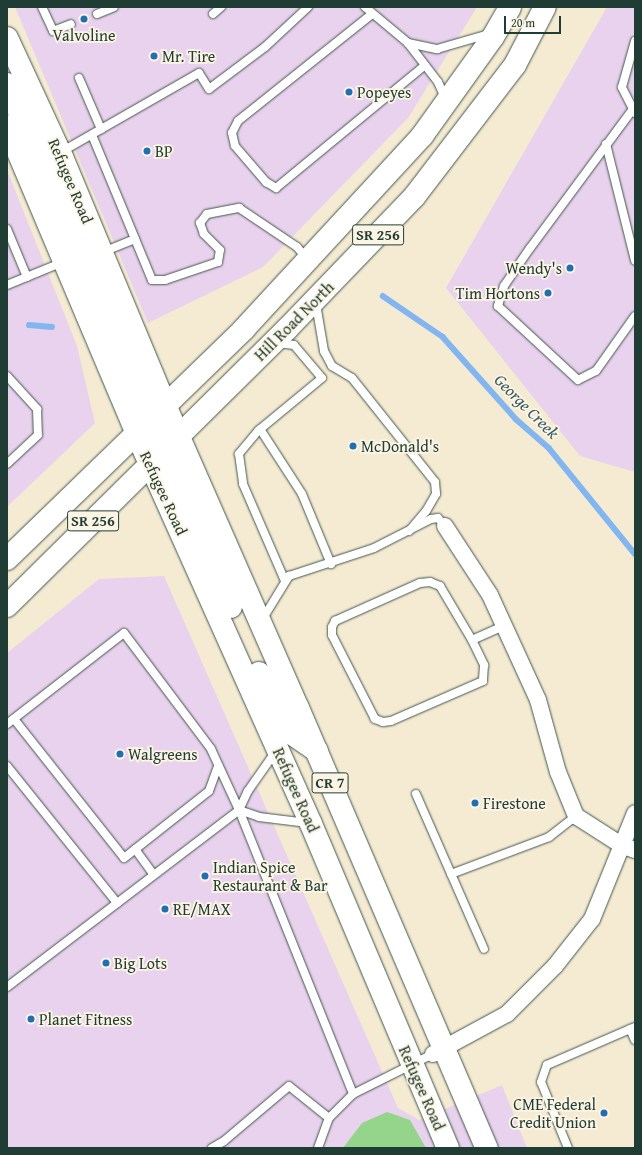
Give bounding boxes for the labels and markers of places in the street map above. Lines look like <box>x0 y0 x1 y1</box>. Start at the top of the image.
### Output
marker: Valvoline <box>79 14 89 24</box>
place label: Valvoline <box>53 25 115 45</box>
place label: Mr. Tire <box>162 46 215 66</box>
marker: Mr. Tire <box>149 51 159 61</box>
place label: Popeyes <box>357 82 411 102</box>
marker: Popeyes <box>344 87 354 97</box>
place label: BP <box>155 141 173 161</box>
marker: BP <box>142 146 152 156</box>
place label: Wendy's <box>506 258 562 278</box>
marker: Wendy's <box>565 263 575 273</box>
place label: Tim Hortons <box>455 283 540 303</box>
marker: Tim Hortons <box>543 288 553 298</box>
place label: McDonald's <box>361 436 439 456</box>
marker: McDonald's <box>348 441 358 451</box>
place label: Walgreens <box>128 744 198 764</box>
marker: Walgreens <box>115 749 125 759</box>
place label: Firestone <box>483 793 546 813</box>
marker: Firestone <box>470 798 480 808</box>
place label: Indian Spice Restaurant & Bar <box>213 857 328 895</box>
marker: Indian Spice Restaurant & Bar <box>200 871 210 881</box>
place label: RE/MAX <box>173 899 231 919</box>
marker: RE/MAX <box>160 904 170 914</box>
place label: Big Lots <box>114 953 167 973</box>
marker: Big Lots <box>101 958 111 968</box>
place label: Planet Fitness <box>39 1009 132 1029</box>
marker: Planet Fitness <box>26 1014 36 1024</box>
place label: CME Federal Credit Union <box>510 1094 596 1132</box>
marker: CME Federal Credit Union <box>599 1108 609 1118</box>

